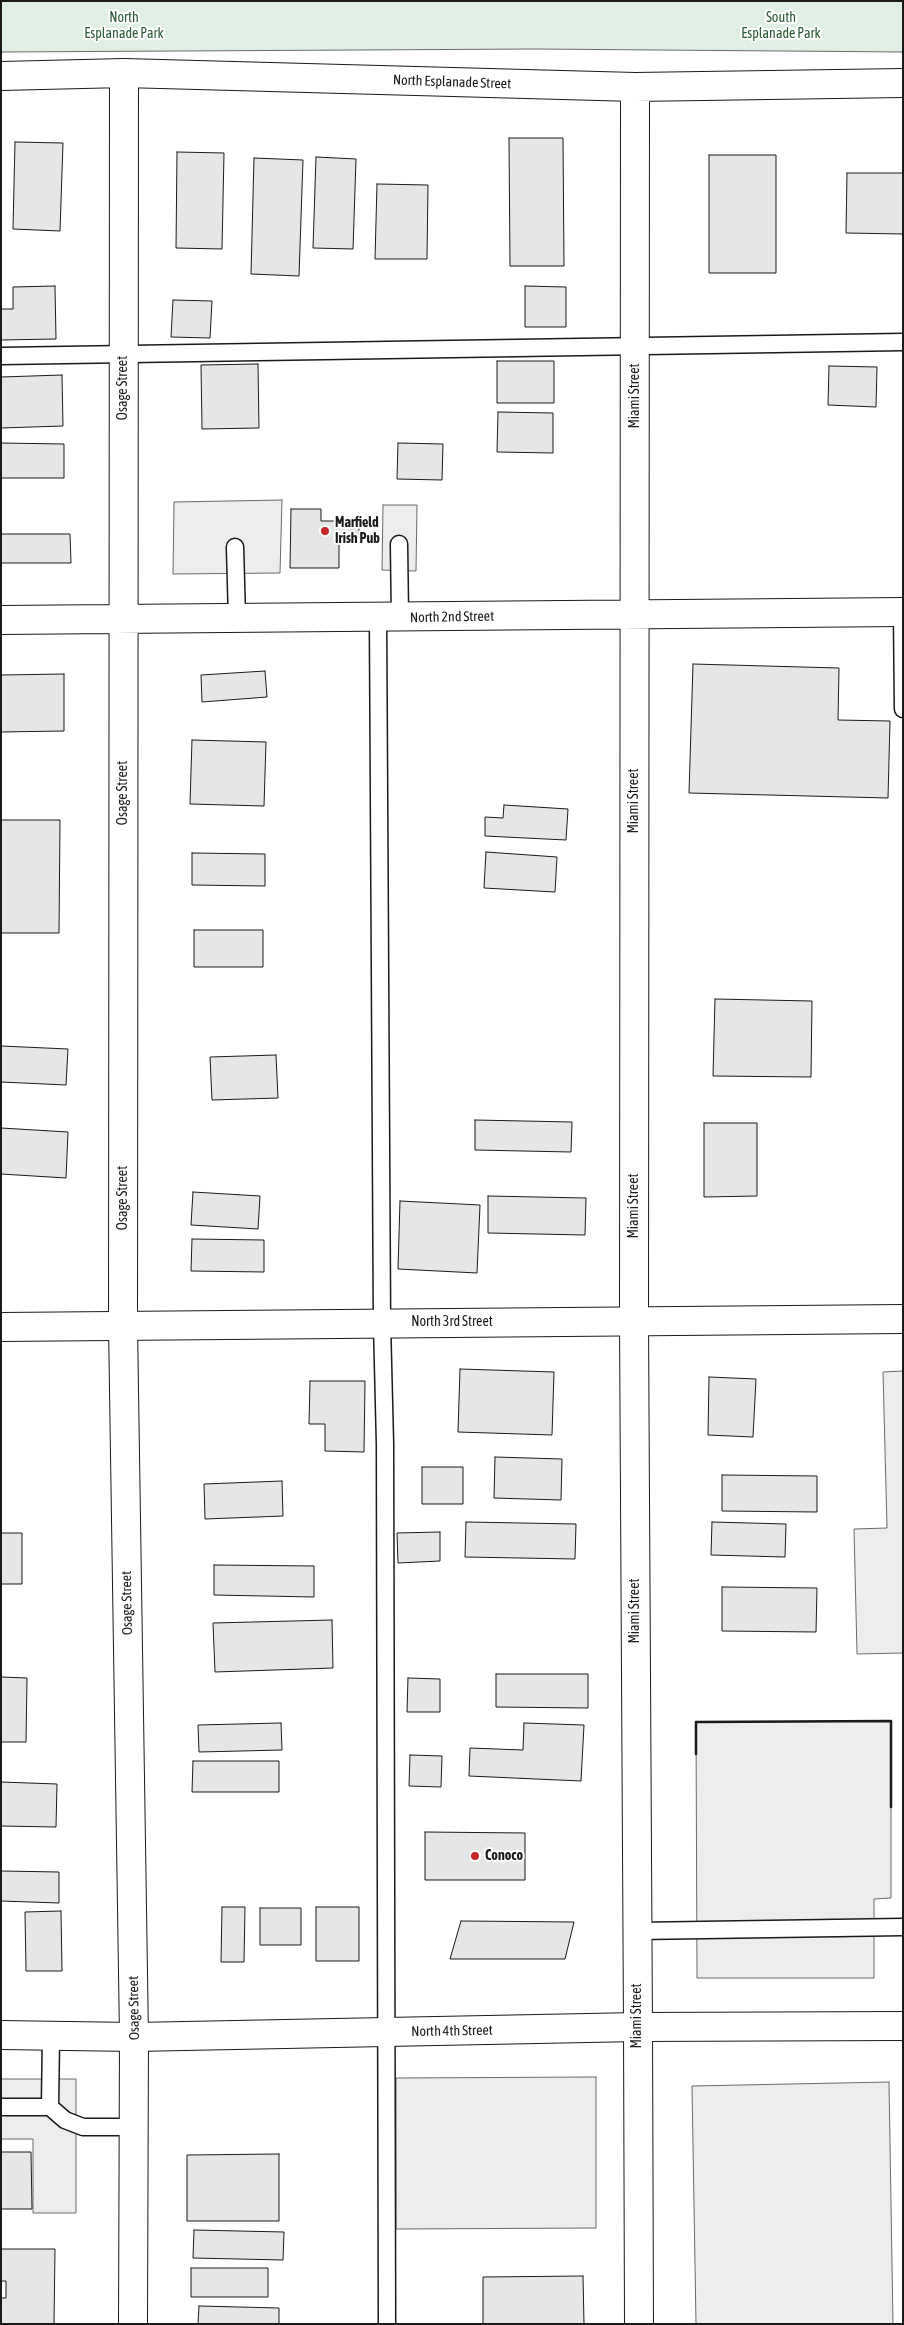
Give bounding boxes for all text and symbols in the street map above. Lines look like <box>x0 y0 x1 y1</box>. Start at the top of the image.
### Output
park label: North Esplanade Park <box>84 10 164 42</box>
park label: South Esplanade Park <box>741 10 821 42</box>
street label: North Esplanade Street <box>393 72 511 92</box>
street label: Osage Street <box>115 356 131 420</box>
street label: Miami Street <box>627 363 643 429</box>
place label: Marfield Irish Pub <box>335 515 380 548</box>
marker: Marfield Irish Pub <box>319 525 331 537</box>
street label: North 2nd Street <box>410 608 494 626</box>
street label: Osage Street <box>115 761 131 825</box>
street label: Miami Street <box>626 768 642 834</box>
street label: Osage Street <box>115 1166 131 1230</box>
street label: Miami Street <box>626 1173 642 1239</box>
street label: North 3rd Street <box>411 1314 493 1330</box>
street label: Osage Street <box>118 1571 136 1635</box>
street label: Miami Street <box>627 1578 643 1644</box>
place label: Conoco <box>485 1848 523 1864</box>
marker: Conoco <box>469 1850 481 1862</box>
street label: Osage Street <box>125 1976 143 2040</box>
street label: Miami Street <box>629 1983 645 2049</box>
street label: North 4th Street <box>411 2022 493 2040</box>

